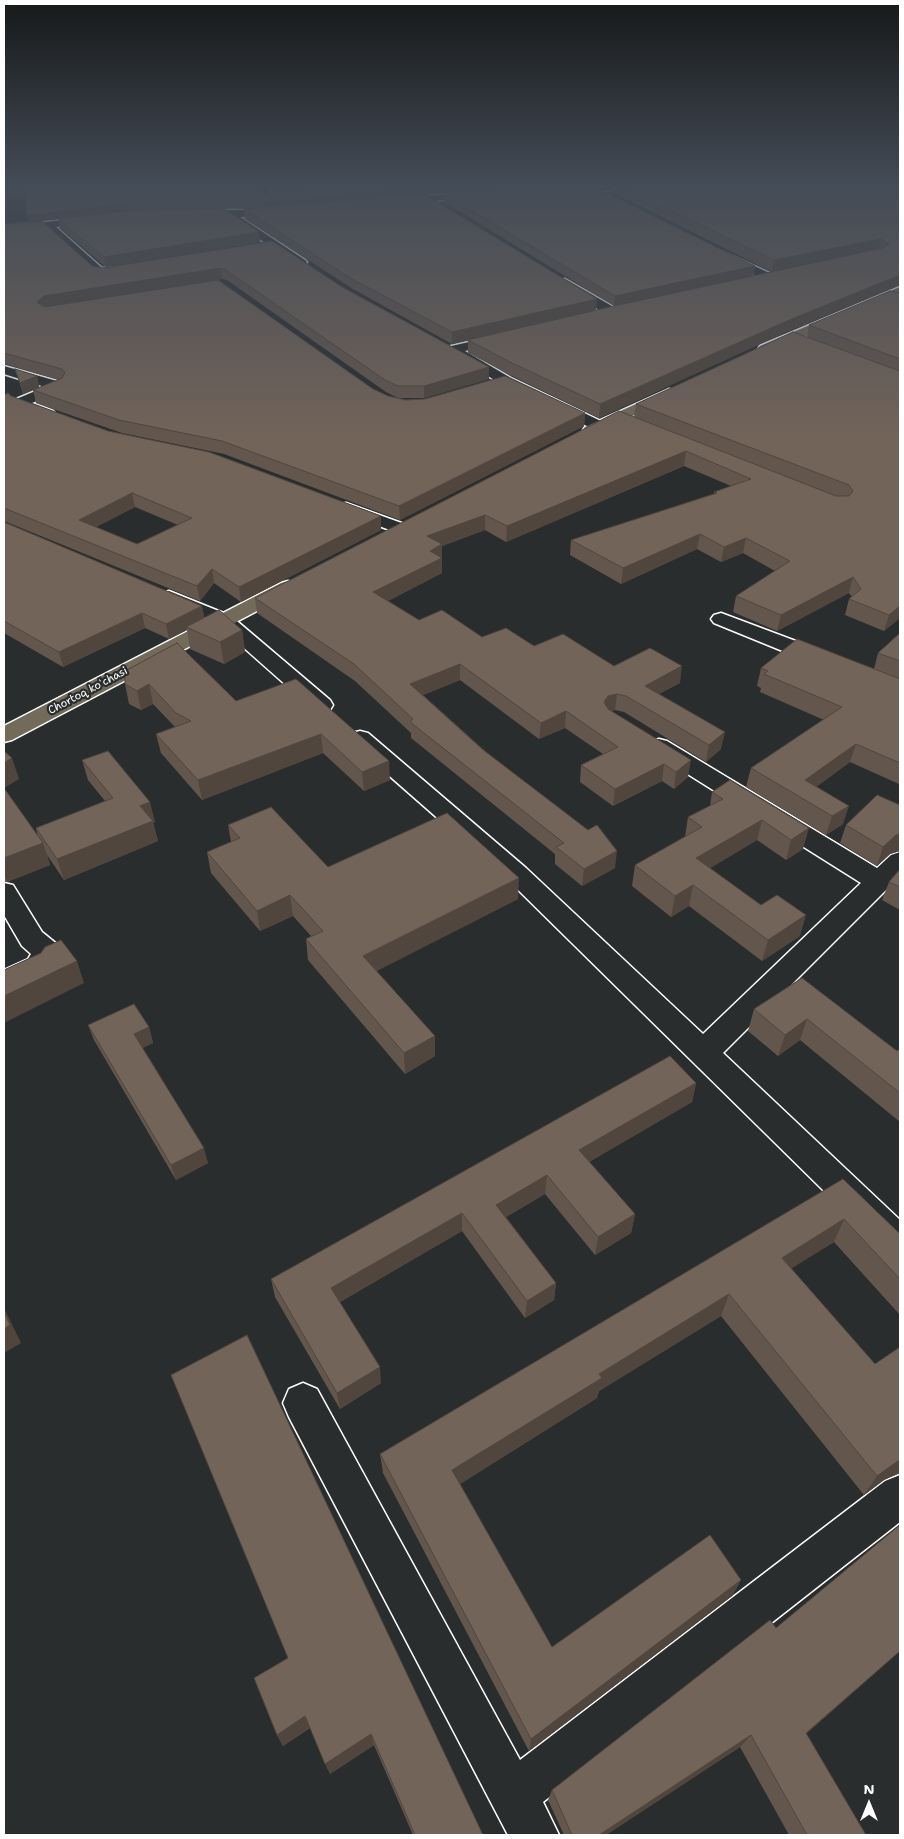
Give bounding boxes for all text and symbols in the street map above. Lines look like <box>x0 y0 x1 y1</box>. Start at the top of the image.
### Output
street label: Chortoq koʻchasi <box>46 665 130 717</box>
north arrow <box>844 1779 894 1829</box>
text: N <box>863 1780 875 1798</box>

